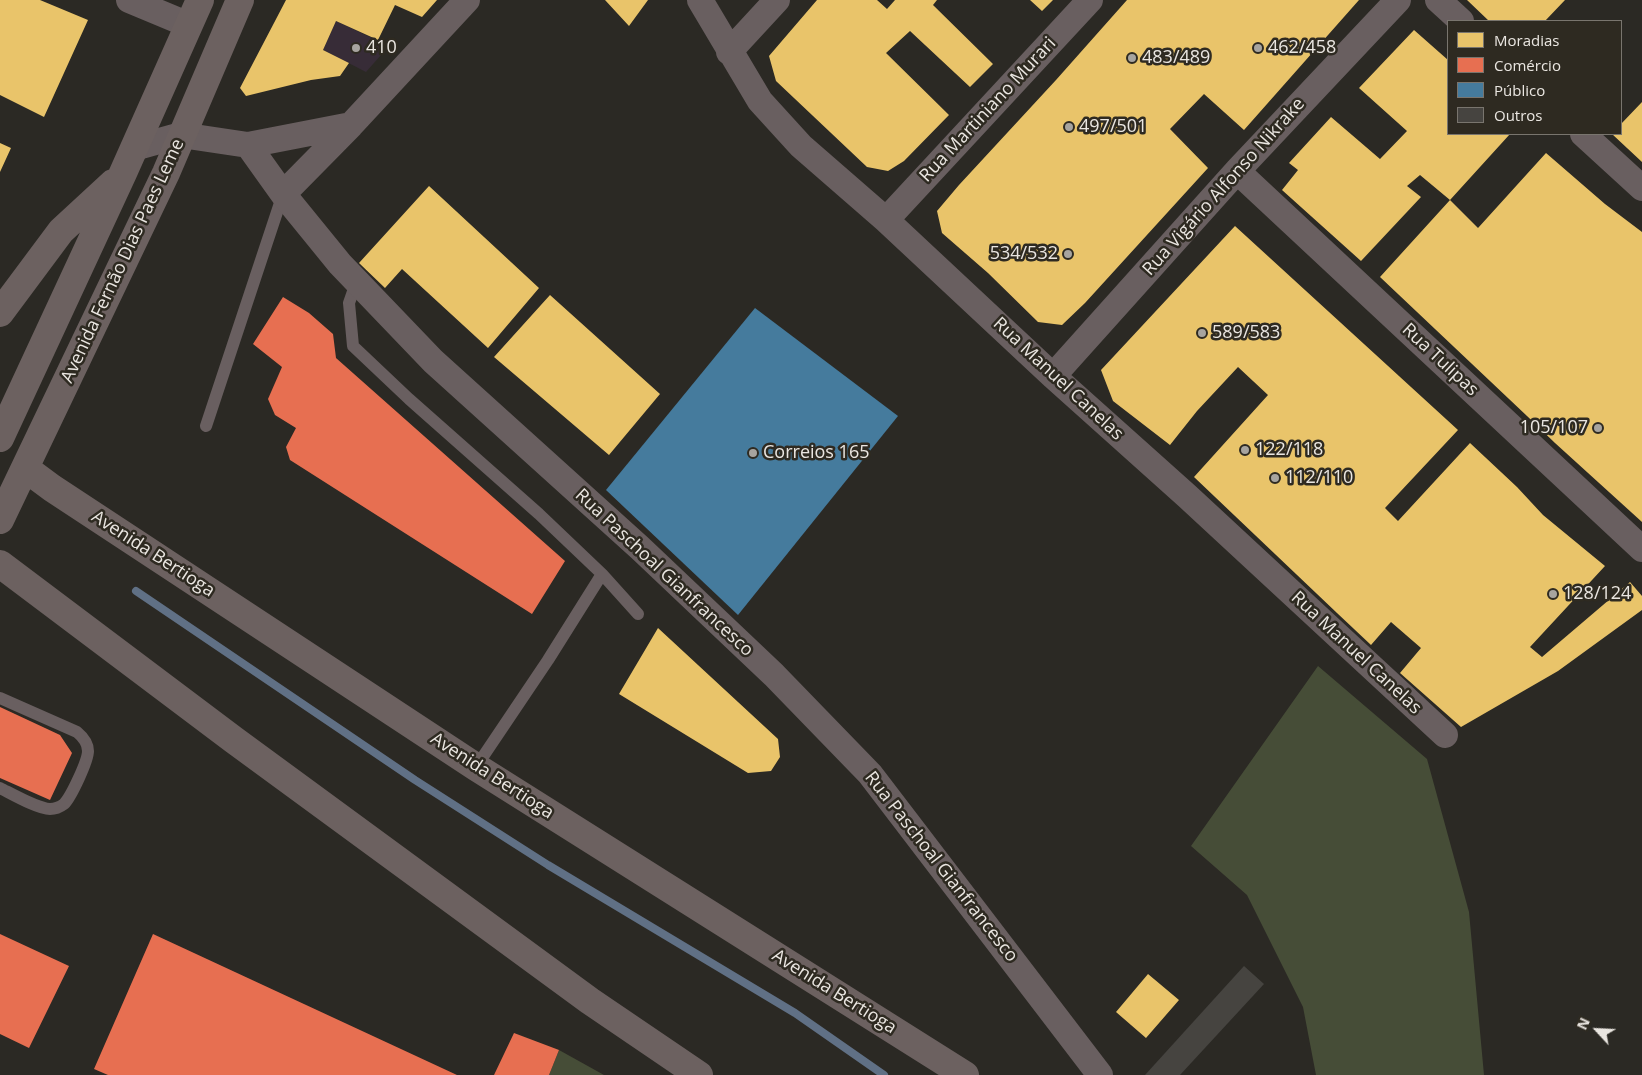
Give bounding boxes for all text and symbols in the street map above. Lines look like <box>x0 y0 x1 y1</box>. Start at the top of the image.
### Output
legend <box>1447 20 1622 135</box>
text: Moradias <box>1494 30 1559 50</box>
street label: Rua Martiniano Murari <box>915 33 1061 187</box>
place label: 410 <box>366 37 397 59</box>
place label: 462/458 <box>1268 37 1336 59</box>
marker: 410 <box>350 42 362 54</box>
marker: 462/458 <box>1252 42 1264 54</box>
place label: 483/489 <box>1142 47 1210 69</box>
marker: 483/489 <box>1126 52 1138 64</box>
text: Comércio <box>1494 55 1561 75</box>
text: Público <box>1494 80 1545 100</box>
street label: Rua Vigário Alfonso Nikrake <box>1138 94 1310 280</box>
text: Outros <box>1494 105 1543 125</box>
place label: 497/501 <box>1079 116 1147 138</box>
marker: 497/501 <box>1063 121 1075 133</box>
street label: Avenida Fernão Dias Paes Leme <box>57 136 189 386</box>
place label: 534/532 <box>990 243 1058 265</box>
marker: 534/532 <box>1062 248 1074 260</box>
street label: Rua Manuel Canelas <box>988 313 1128 445</box>
street label: Rua Tulipas <box>1397 319 1483 401</box>
place label: 589/583 <box>1212 322 1280 344</box>
marker: 589/583 <box>1196 327 1208 339</box>
place label: 105/107 <box>1520 417 1588 439</box>
marker: 105/107 <box>1592 422 1604 434</box>
place label: 122/118 <box>1255 439 1323 461</box>
place label: Correios 165 <box>763 442 869 464</box>
marker: 122/118 <box>1239 444 1251 456</box>
marker: Correios 165 <box>747 447 759 459</box>
place label: 112/110 <box>1285 467 1353 489</box>
marker: 112/110 <box>1269 472 1281 484</box>
street label: Rua Paschoal Gianfrancesco <box>570 485 758 661</box>
street label: Avenida Bertioga <box>87 506 219 602</box>
place label: 128/124 <box>1563 583 1631 605</box>
street label: Rua Manuel Canelas <box>1286 587 1426 719</box>
marker: 128/124 <box>1547 588 1559 600</box>
street label: Avenida Bertioga <box>426 728 558 824</box>
street label: Rua Paschoal Gianfrancesco <box>860 767 1022 967</box>
street label: Avenida Bertioga <box>768 945 900 1039</box>
north arrow <box>1572 1005 1622 1055</box>
text: N <box>1572 1014 1594 1033</box>

